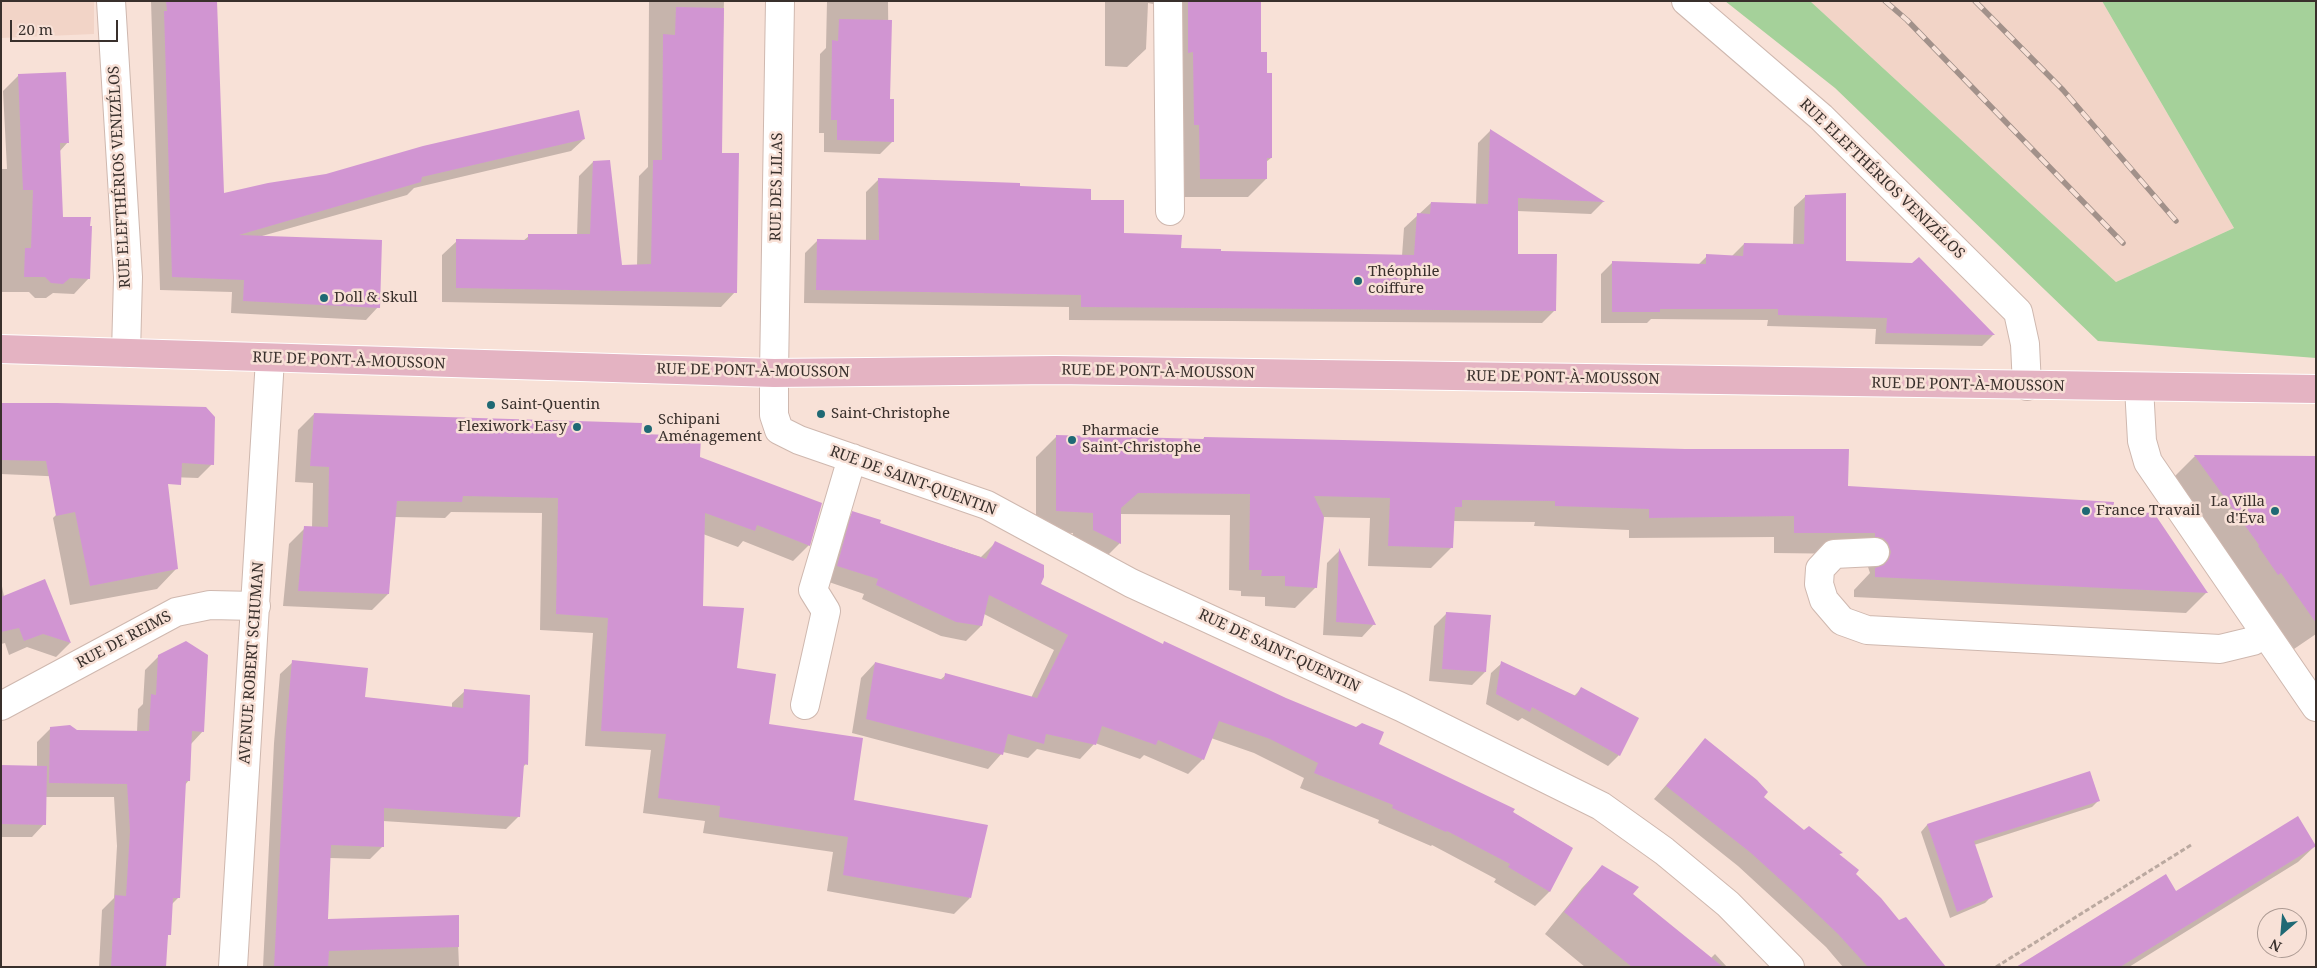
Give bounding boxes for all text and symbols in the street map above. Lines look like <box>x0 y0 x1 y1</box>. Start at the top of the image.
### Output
scale bar <box>12 10 120 42</box>
text: 20 m <box>18 19 53 39</box>
street label: RUE ELEFTHÉRIOS VENIZÉLOS <box>105 65 135 289</box>
street label: RUE ELEFTHÉRIOS VENIZÉLOS <box>1796 95 1968 263</box>
street label: RUE DES LILAS <box>767 132 787 242</box>
place label: Théophile coiffure <box>1368 263 1440 298</box>
marker: Théophile coiffure <box>1352 275 1364 287</box>
place label: Doll & Skull <box>334 289 418 307</box>
marker: Doll & Skull <box>318 292 330 304</box>
street label: RUE DE PONT-À-MOUSSON <box>252 349 446 373</box>
street label: RUE DE PONT-À-MOUSSON <box>656 360 850 382</box>
street label: RUE DE PONT-À-MOUSSON <box>1061 361 1255 383</box>
street label: RUE DE PONT-À-MOUSSON <box>1466 367 1660 389</box>
street label: RUE DE PONT-À-MOUSSON <box>1871 374 2065 396</box>
place label: Saint-Quentin <box>501 396 600 414</box>
marker: Saint-Quentin <box>485 399 497 411</box>
place label: Saint-Christophe <box>831 405 950 423</box>
marker: Saint-Christophe <box>815 408 827 420</box>
place label: Schipani Aménagement <box>658 411 762 446</box>
place label: Flexiwork Easy <box>458 418 567 436</box>
marker: Flexiwork Easy <box>571 421 583 433</box>
place label: Pharmacie Saint-Christophe <box>1082 422 1201 457</box>
marker: Schipani Aménagement <box>642 423 654 435</box>
marker: Pharmacie Saint-Christophe <box>1066 434 1078 446</box>
street label: RUE DE SAINT-QUENTIN <box>827 442 999 520</box>
place label: La Villa d'Éva <box>2211 493 2265 528</box>
place label: France Travail <box>2096 502 2200 520</box>
marker: France Travail <box>2080 505 2092 517</box>
marker: La Villa d'Éva <box>2269 505 2281 517</box>
street label: AVENUE ROBERT SCHUMAN <box>236 561 268 765</box>
street label: RUE DE SAINT-QUENTIN <box>1195 606 1363 696</box>
street label: RUE DE REIMS <box>74 607 174 673</box>
north arrow <box>2257 908 2307 958</box>
text: N <box>2266 935 2285 957</box>

